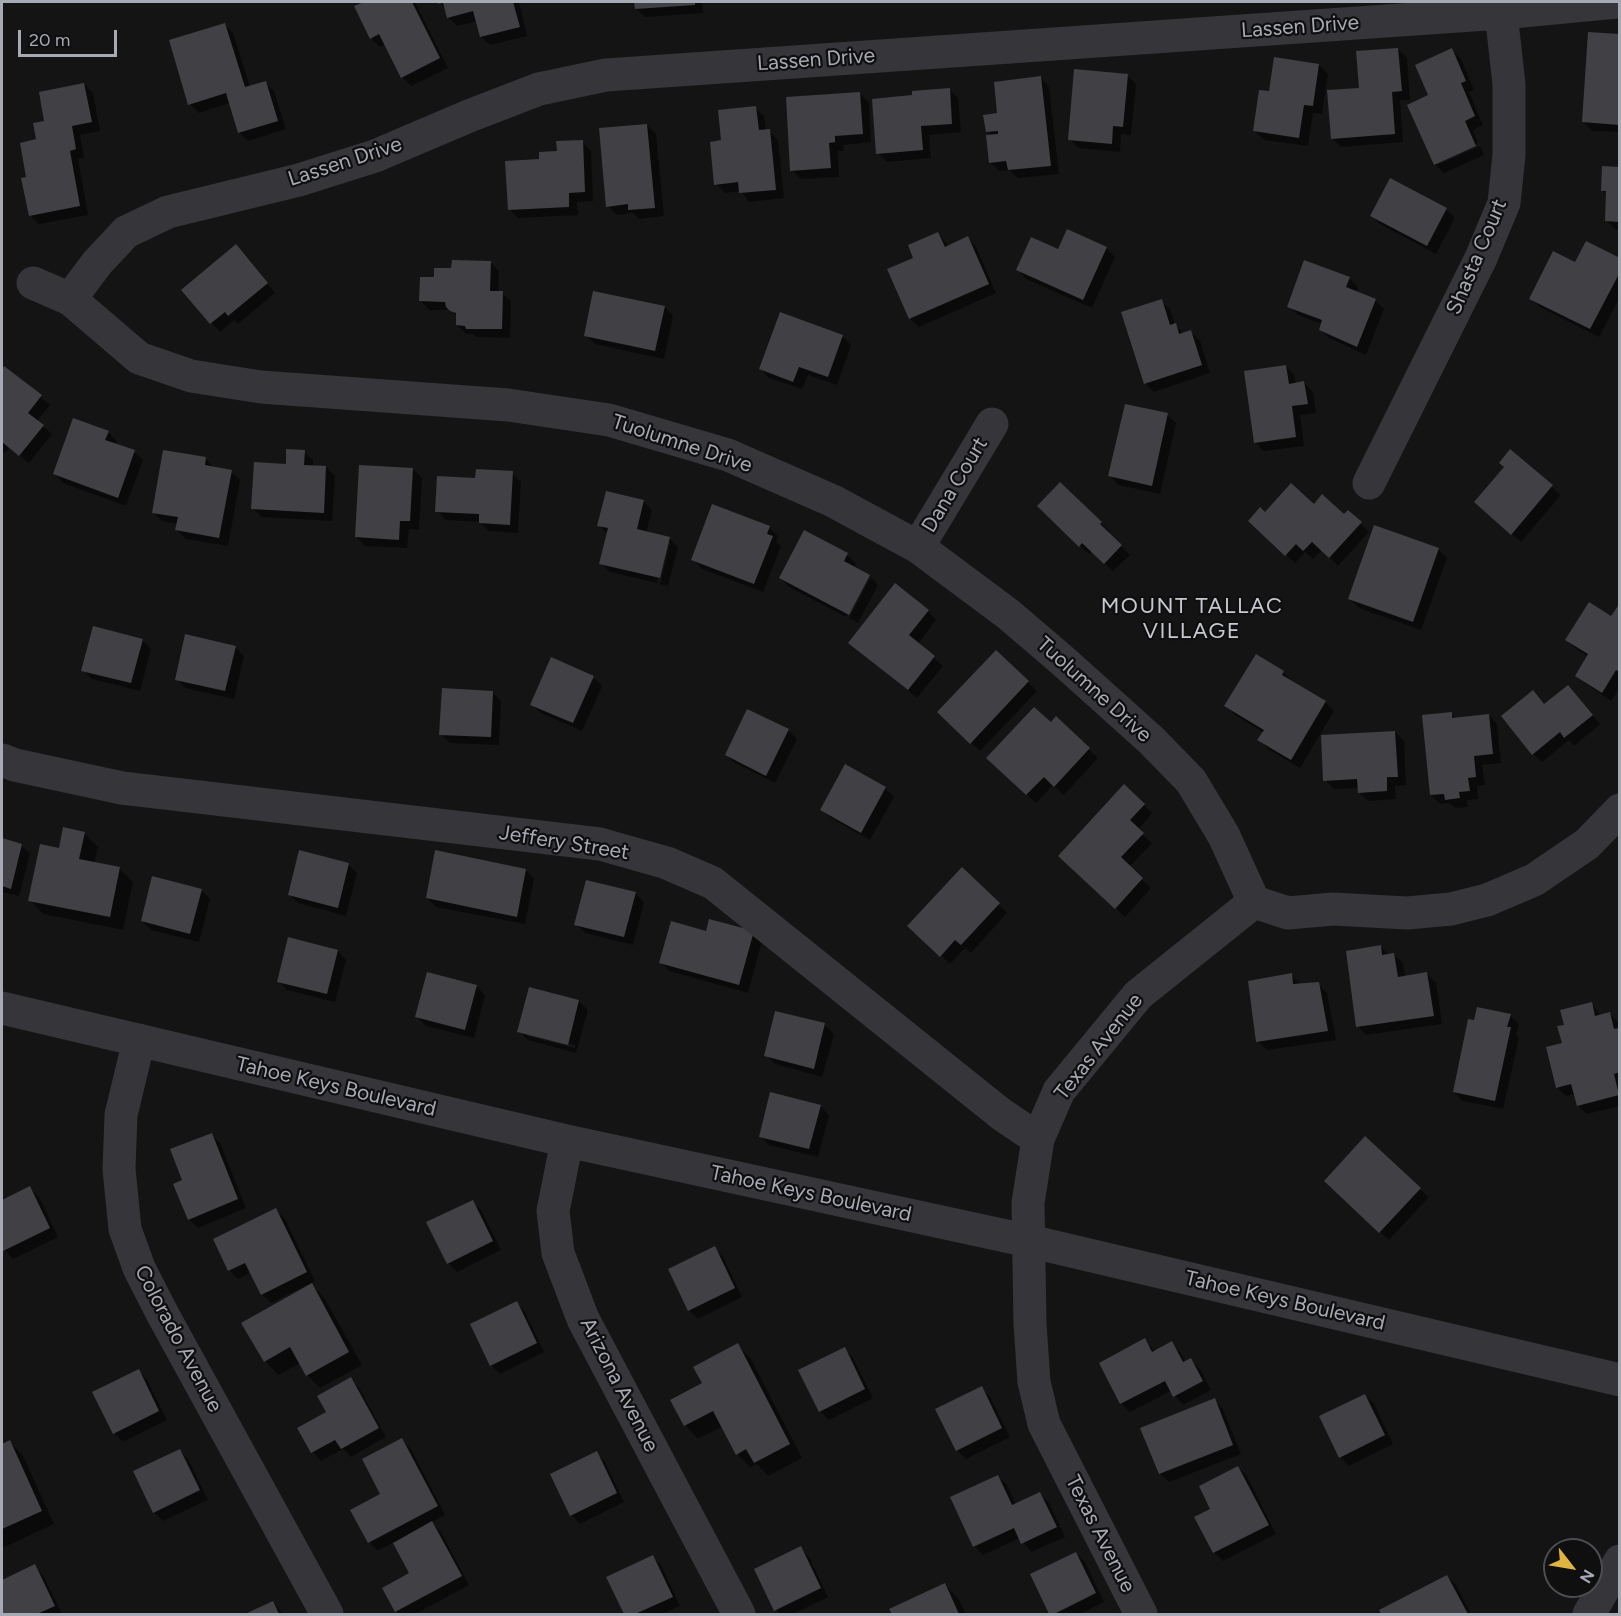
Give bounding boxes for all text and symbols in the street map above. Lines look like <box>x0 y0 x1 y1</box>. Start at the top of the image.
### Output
street label: Lassen Drive <box>1240 10 1360 44</box>
scale bar <box>21 18 120 56</box>
text: 20 m <box>29 29 70 51</box>
street label: Lassen Drive <box>756 43 876 77</box>
street label: Lassen Drive <box>285 132 405 192</box>
street label: Shasta Court <box>1441 195 1513 319</box>
street label: Tuolumne Drive <box>609 410 755 478</box>
street label: Dana Court <box>917 433 993 537</box>
district label: MOUNT TALLAC VILLAGE <box>1101 594 1283 646</box>
street label: Tuolumne Drive <box>1031 632 1157 748</box>
street label: Jeffery Street <box>497 820 631 866</box>
street label: Texas Avenue <box>1050 989 1148 1105</box>
street label: Tahoe Keys Boulevard <box>233 1052 439 1122</box>
street label: Tahoe Keys Boulevard <box>708 1160 914 1228</box>
street label: Colorado Avenue <box>129 1261 227 1417</box>
street label: Tahoe Keys Boulevard <box>1182 1266 1388 1336</box>
street label: Arizona Avenue <box>574 1314 664 1456</box>
street label: Texas Avenue <box>1060 1471 1140 1597</box>
north arrow <box>1543 1538 1603 1598</box>
text: N <box>1576 1566 1598 1587</box>

